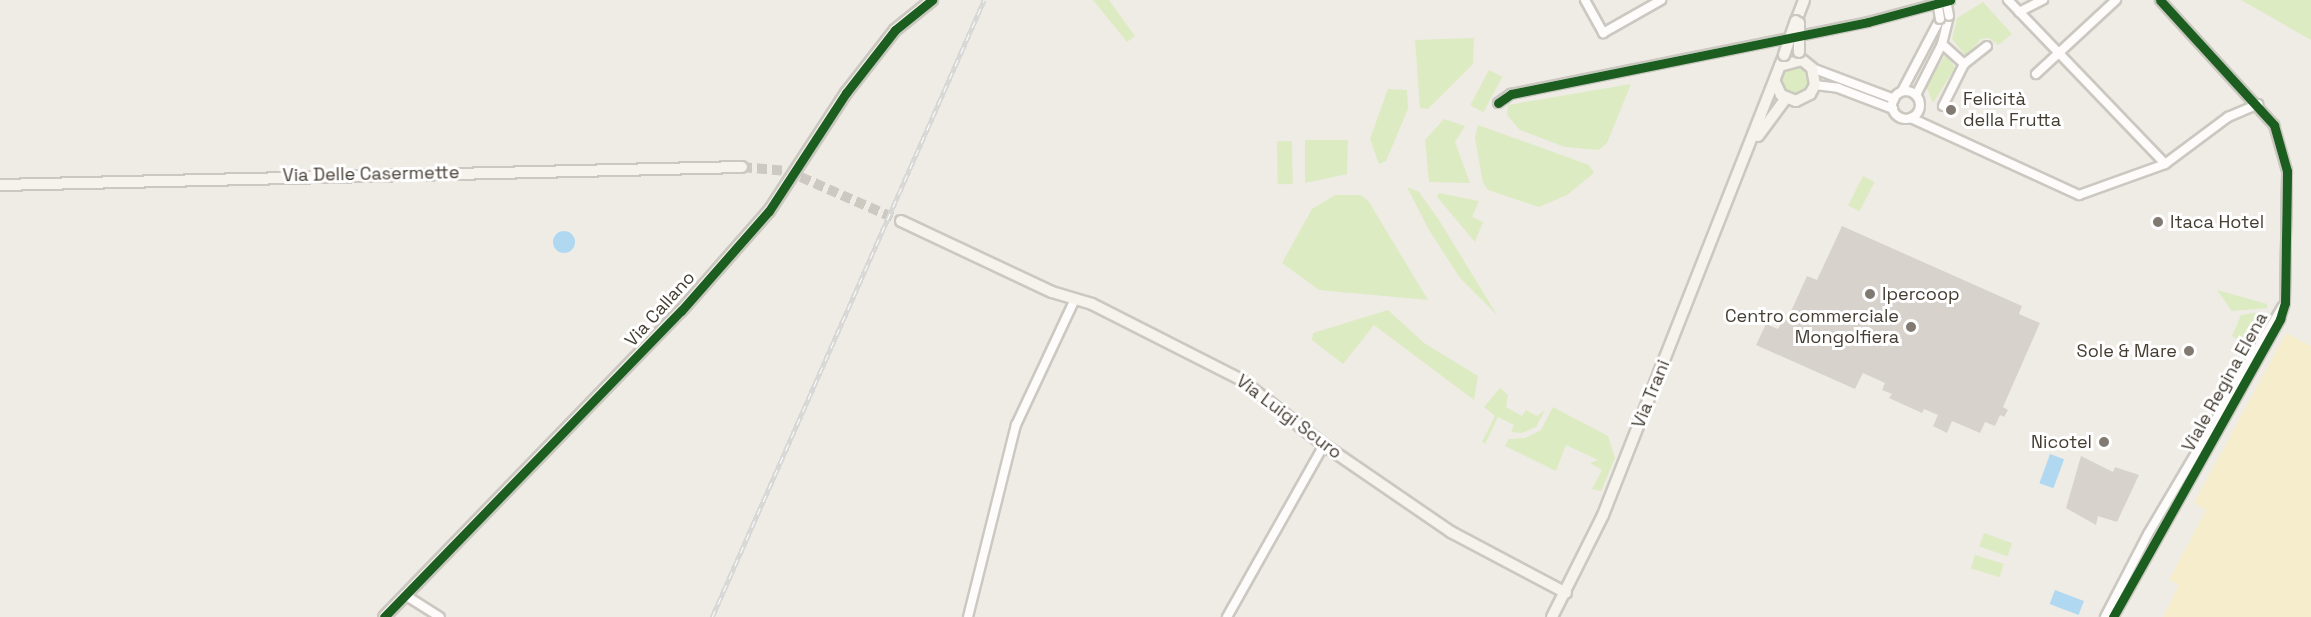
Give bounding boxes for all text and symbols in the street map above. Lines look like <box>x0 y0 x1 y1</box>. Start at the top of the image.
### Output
place label: Felicità della Frutta <box>1963 89 2061 132</box>
marker: Felicità della Frutta <box>1944 103 1958 117</box>
street label: Via Delle Casermette <box>282 162 460 186</box>
place label: Itaca Hotel <box>2170 211 2264 233</box>
marker: Itaca Hotel <box>2151 215 2165 229</box>
street label: Via Callano <box>621 267 699 351</box>
place label: Ipercoop <box>1882 283 1960 305</box>
marker: Ipercoop <box>1863 287 1877 301</box>
place label: Centro commerciale Mongolfiera <box>1725 306 1899 348</box>
street label: Viale Regina Elena <box>2178 308 2272 456</box>
marker: Centro commerciale Mongolfiera <box>1904 320 1918 334</box>
place label: Sole & Mare <box>2077 340 2177 362</box>
marker: Sole & Mare <box>2182 344 2196 358</box>
street label: Via Trani <box>1627 357 1675 431</box>
street label: Via Luigi Scuro <box>1232 370 1346 464</box>
place label: Nicotel <box>2031 431 2092 453</box>
marker: Nicotel <box>2097 435 2111 449</box>

